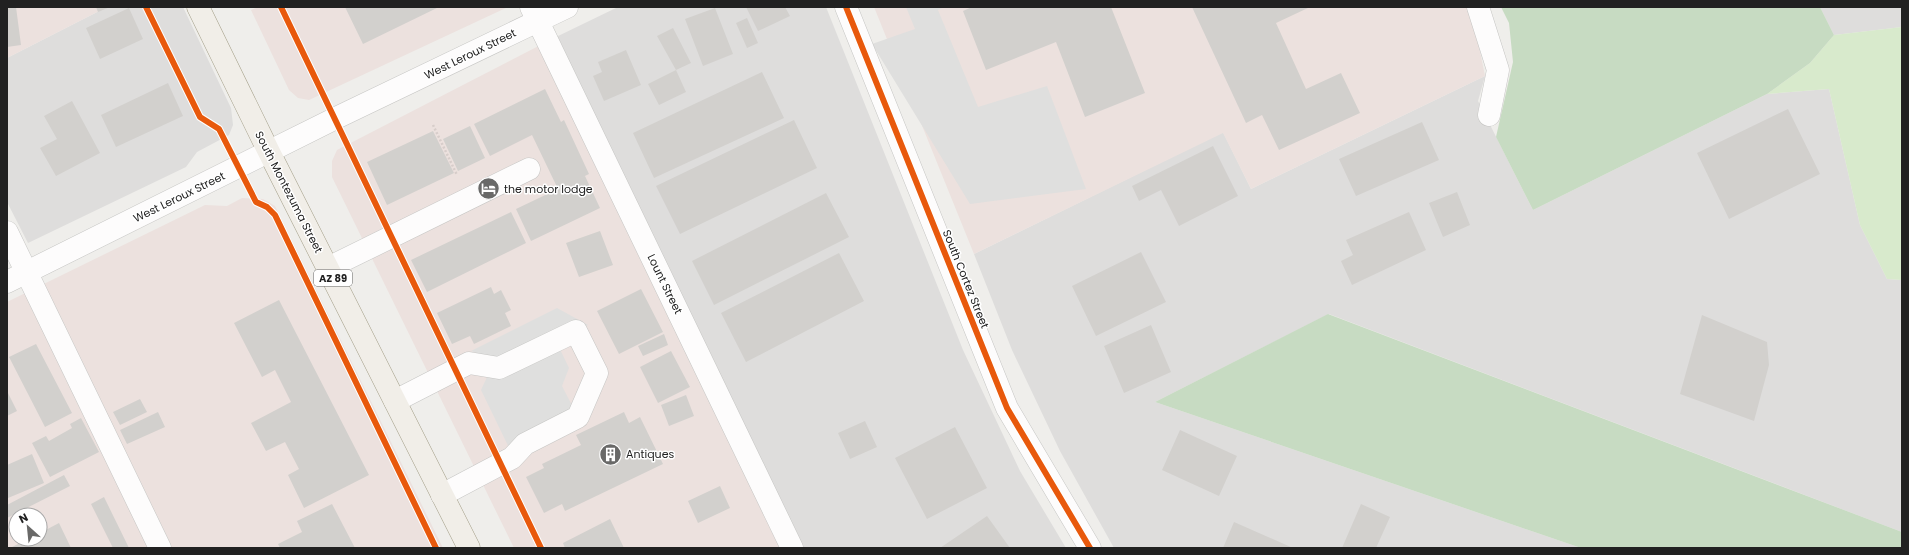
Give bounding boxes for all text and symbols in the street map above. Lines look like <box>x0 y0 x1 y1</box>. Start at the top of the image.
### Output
street label: West Leroux Street <box>421 25 519 83</box>
street label: South Montezuma Street <box>251 128 327 256</box>
street label: West Leroux Street <box>130 168 228 226</box>
hotel icon: the motor lodge <box>476 176 502 202</box>
place label: the motor lodge <box>504 181 593 197</box>
street label: South Cortez Street <box>939 227 993 331</box>
street label: Lount Street <box>644 251 686 317</box>
road number: AZ 89 <box>314 270 352 286</box>
building icon: Antiques <box>597 441 623 467</box>
place label: Antiques <box>626 446 674 462</box>
north arrow <box>8 507 48 547</box>
text: N <box>16 509 31 527</box>

